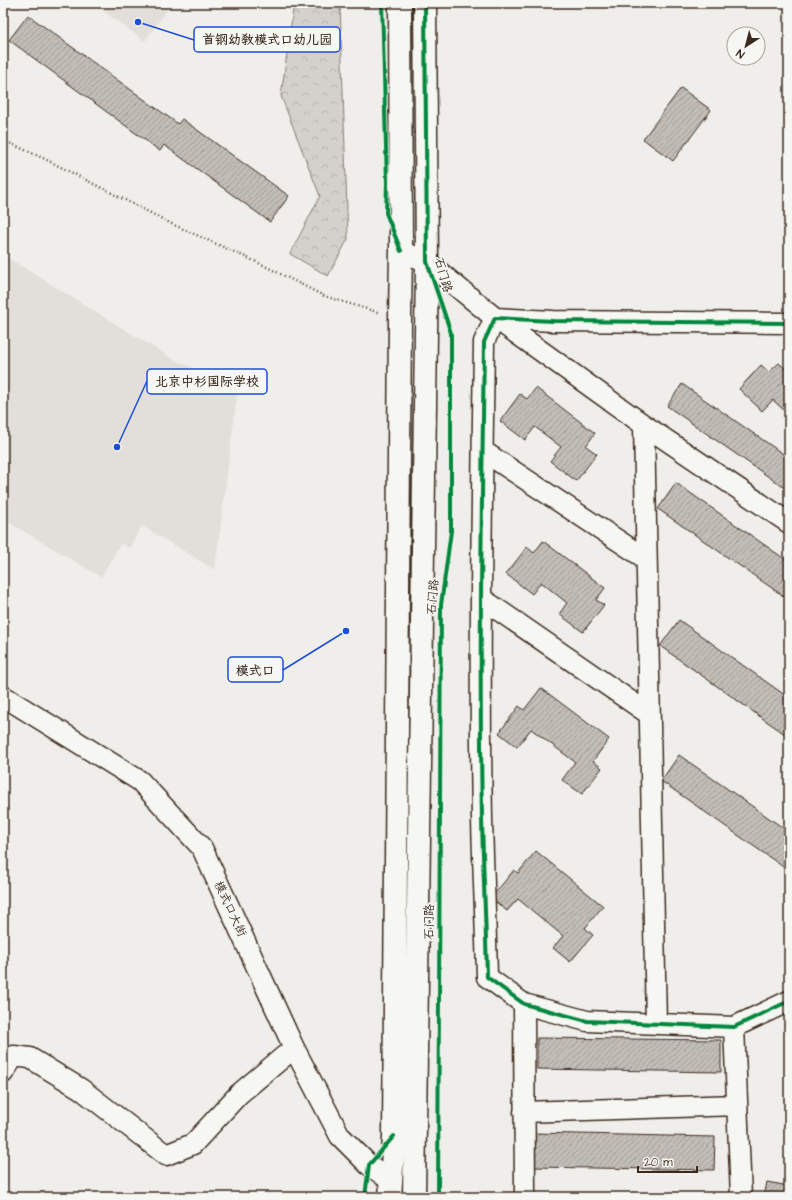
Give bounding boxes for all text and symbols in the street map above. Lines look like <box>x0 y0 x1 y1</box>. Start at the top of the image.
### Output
north arrow <box>726 26 766 66</box>
callout: 首钢幼教模式口幼儿园 <box>194 27 340 52</box>
text: 首钢幼教模式口幼儿园 <box>202 31 332 49</box>
text: N <box>733 46 748 62</box>
street label: 石门路 <box>430 255 456 295</box>
callout: 北京中杉国际学校 <box>147 369 267 394</box>
text: 北京中杉国际学校 <box>155 373 259 391</box>
street label: 石门路 <box>423 578 443 616</box>
callout: 模式口 <box>228 657 283 682</box>
text: 模式口 <box>235 662 275 680</box>
street label: 模式口大街 <box>210 878 250 940</box>
street label: 石门路 <box>421 904 438 940</box>
scale bar <box>638 1148 697 1174</box>
text: 20 m <box>644 1154 673 1171</box>

